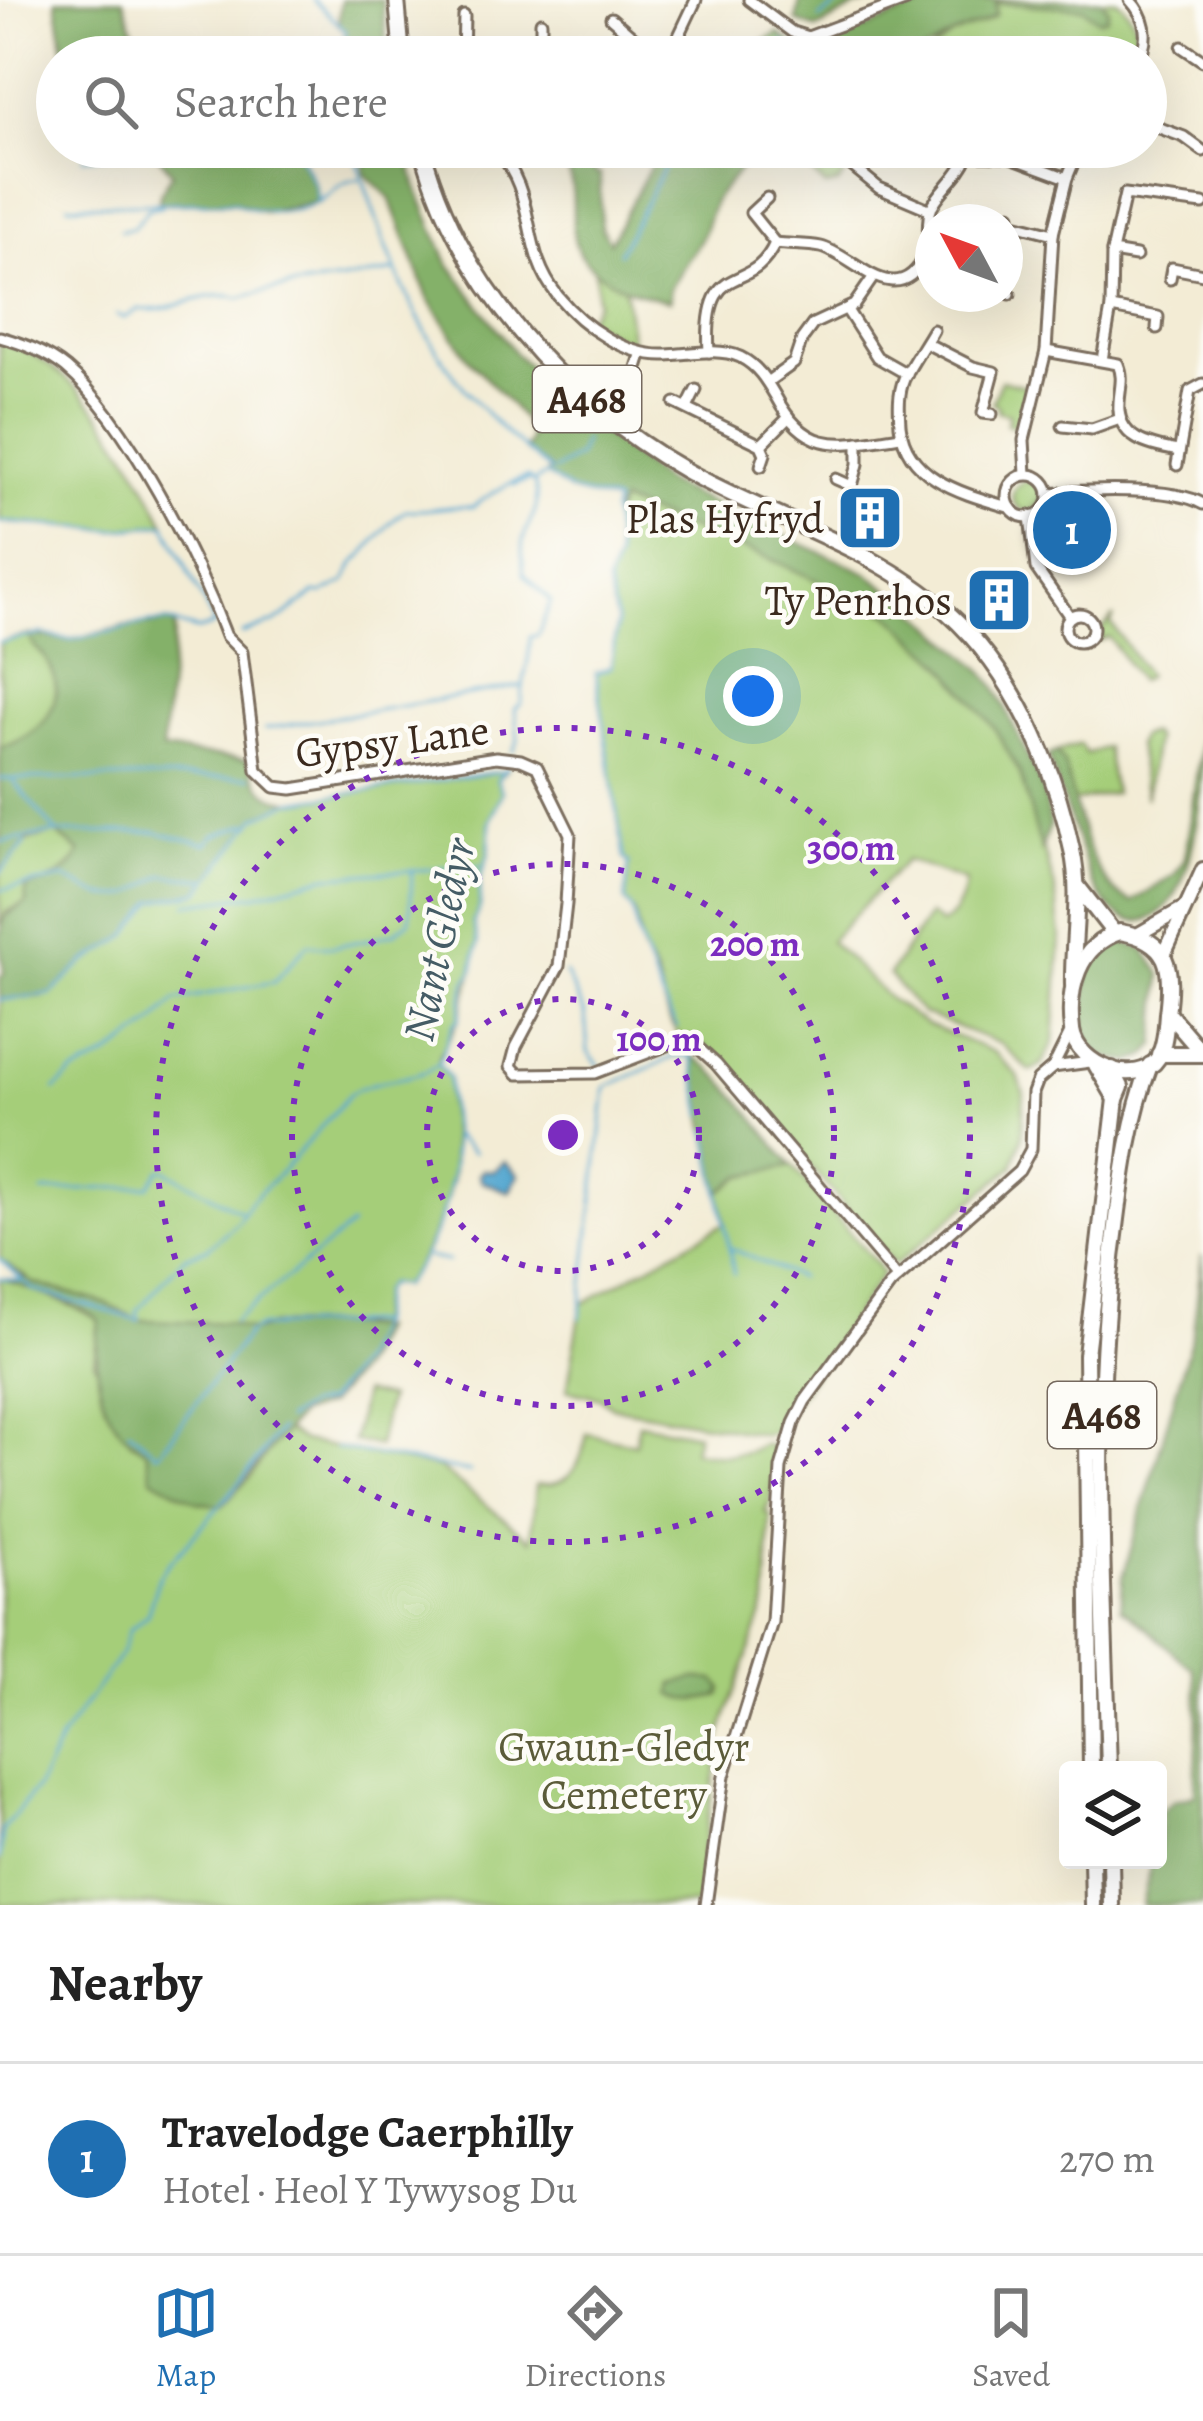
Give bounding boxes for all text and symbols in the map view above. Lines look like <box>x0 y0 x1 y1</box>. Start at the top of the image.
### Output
search box <box>36 36 1167 168</box>
icon: search <box>78 69 144 135</box>
text: Search here <box>174 71 388 133</box>
north arrow <box>915 204 1023 312</box>
road number: A468 <box>533 366 641 432</box>
building icon: Plas Hyfryd <box>835 483 905 553</box>
pin: 1 <box>1033 485 1111 575</box>
place label: Plas Hyfryd <box>626 490 824 547</box>
building icon: Ty Penrhos <box>964 565 1034 635</box>
place label: Ty Penrhos <box>765 572 952 629</box>
your location <box>723 666 783 726</box>
street label: Gypsy Lane <box>292 701 492 781</box>
text: 300 m <box>807 823 895 872</box>
water label: Nant Gledyr <box>387 832 491 1047</box>
text: 200 m <box>710 919 800 968</box>
text: 100 m <box>616 1014 702 1063</box>
centre of rings <box>542 1114 584 1156</box>
road number: A468 <box>1048 1382 1156 1448</box>
park label: Gwaun-Gledyr Cemetery <box>498 1718 750 1823</box>
map controls <box>1059 1761 1167 1869</box>
button: layers <box>1059 1761 1167 1869</box>
text: Nearby <box>48 1948 202 2018</box>
text: Travelodge Caerphilly <box>162 2101 573 2163</box>
text: 1 <box>80 2132 94 2185</box>
text: 270 m <box>1059 2132 1155 2185</box>
text: Hotel · Heol Y Tywysog Du <box>162 2163 577 2216</box>
tab: Map <box>153 2280 219 2397</box>
tab: Directions <box>525 2280 666 2397</box>
tab: Saved <box>972 2280 1050 2397</box>

